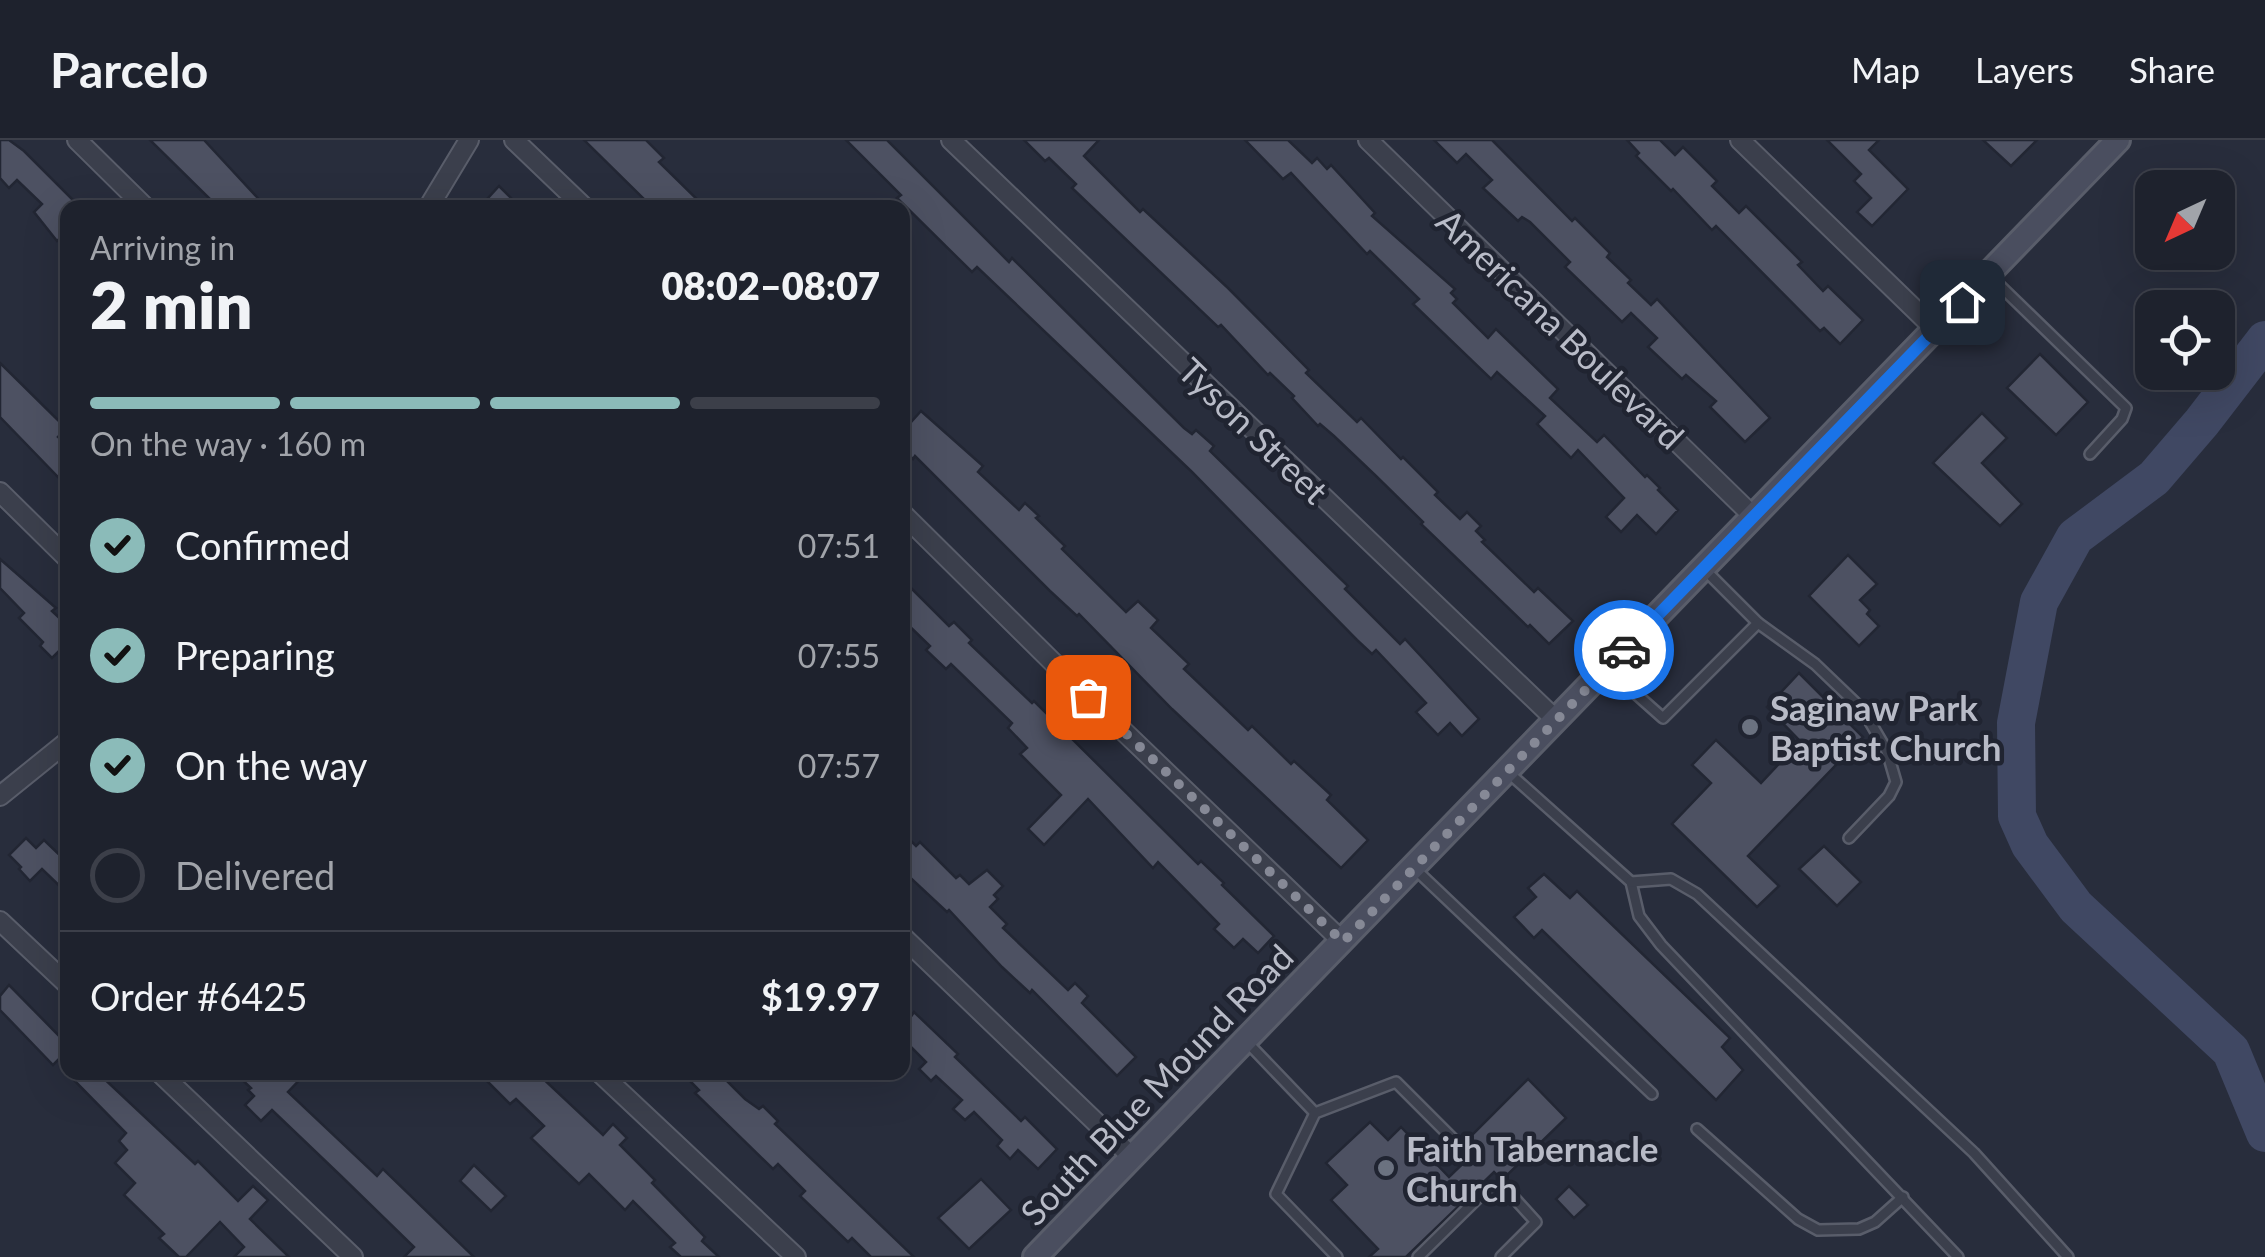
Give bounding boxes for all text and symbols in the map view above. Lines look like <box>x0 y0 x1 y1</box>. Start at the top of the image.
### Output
text: Parcelo <box>50 41 208 98</box>
text: Map <box>1851 48 1920 90</box>
text: Layers <box>1975 48 2074 90</box>
text: Share <box>2129 48 2215 90</box>
north arrow <box>2135 170 2235 270</box>
map controls <box>2135 170 2235 390</box>
street label: Americana Boulevard <box>1429 199 1693 457</box>
text: Arriving in <box>90 228 235 267</box>
pin <box>1920 260 2005 345</box>
text: 08:02–08:07 <box>661 262 880 308</box>
text: 2 min <box>90 265 252 343</box>
icon: home <box>1935 275 1990 330</box>
button: locate <box>2135 290 2235 390</box>
street label: Tyson Street <box>1171 349 1338 512</box>
text: On the way · 160 m <box>90 424 366 463</box>
icon: check <box>90 518 145 573</box>
text: Confirmed <box>175 522 351 568</box>
text: 07:51 <box>798 526 880 565</box>
courier <box>1574 600 1674 700</box>
icon: car <box>1597 623 1652 678</box>
icon: check <box>90 628 145 683</box>
text: Preparing <box>175 632 335 678</box>
text: 07:55 <box>798 636 880 675</box>
pin <box>1046 655 1131 740</box>
icon: bag <box>1061 670 1116 725</box>
place label: Saginaw Park Baptist Church <box>1770 686 2001 768</box>
marker: Saginaw Park Baptist Church <box>1739 716 1761 738</box>
icon: check <box>90 738 145 793</box>
text: On the way <box>175 742 367 788</box>
text: 07:57 <box>798 746 880 785</box>
text: Delivered <box>175 852 335 898</box>
street label: South Blue Mound Road <box>1011 935 1301 1233</box>
text: Order #6425 <box>90 973 307 1019</box>
text: $19.97 <box>761 973 880 1019</box>
place label: Faith Tabernacle Church <box>1406 1127 1659 1209</box>
marker: Faith Tabernacle Church <box>1375 1157 1397 1179</box>

